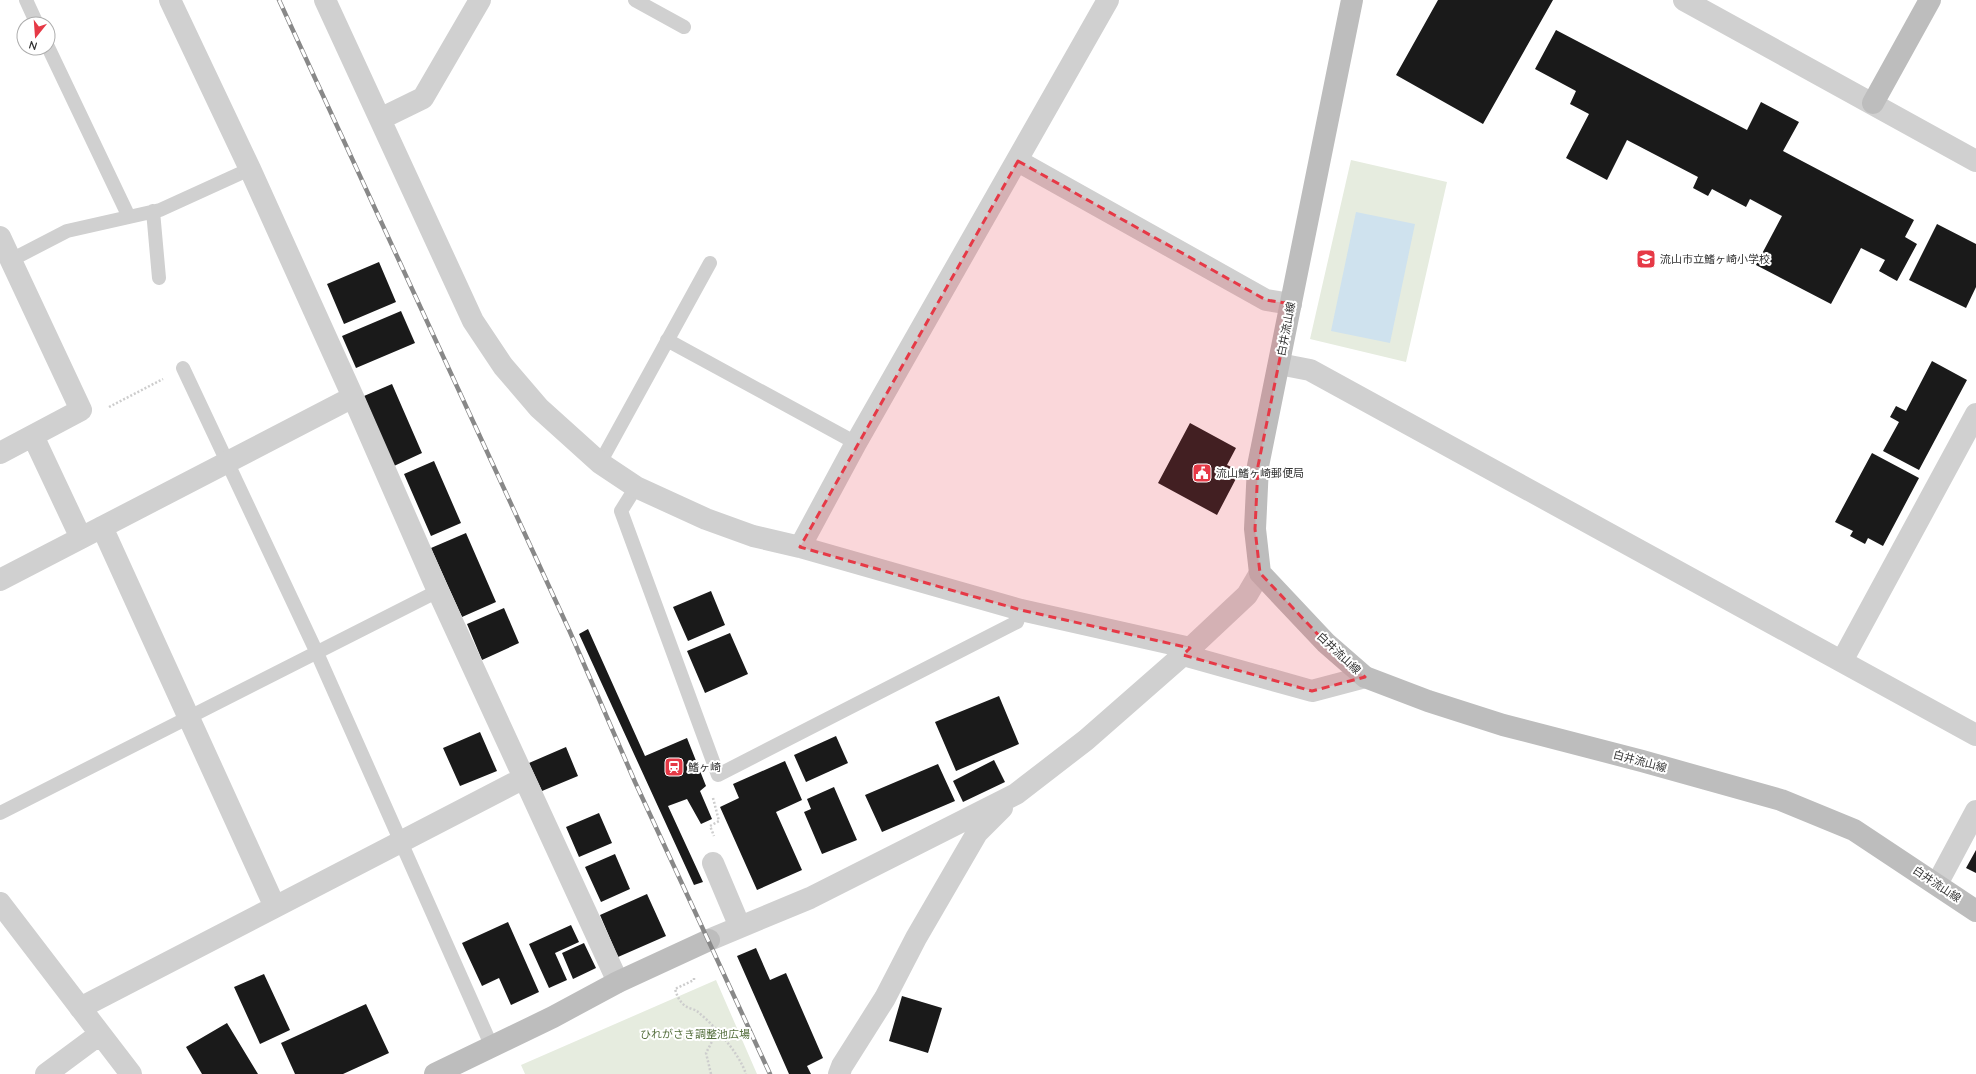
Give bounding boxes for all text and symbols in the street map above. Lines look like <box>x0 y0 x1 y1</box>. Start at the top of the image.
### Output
north arrow <box>16 16 56 56</box>
text: N <box>27 38 39 53</box>
school or university icon: 流山市立鰭ヶ崎小学校 <box>1635 248 1657 270</box>
place label: 流山市立鰭ヶ崎小学校 <box>1660 252 1770 266</box>
street label: 白井流山線 <box>1274 301 1298 357</box>
public building icon: 流山鰭ヶ崎郵便局 <box>1191 462 1213 484</box>
place label: 流山鰭ヶ崎郵便局 <box>1216 466 1304 480</box>
street label: 白井流山線 <box>1314 629 1364 677</box>
street label: 白井流山線 <box>1612 747 1668 775</box>
station icon: 鰭ヶ崎 <box>663 756 685 778</box>
place label: 鰭ヶ崎 <box>688 760 721 774</box>
street label: 白井流山線 <box>1910 863 1964 905</box>
park label: ひれがさき調整池広場 <box>640 1027 750 1041</box>

